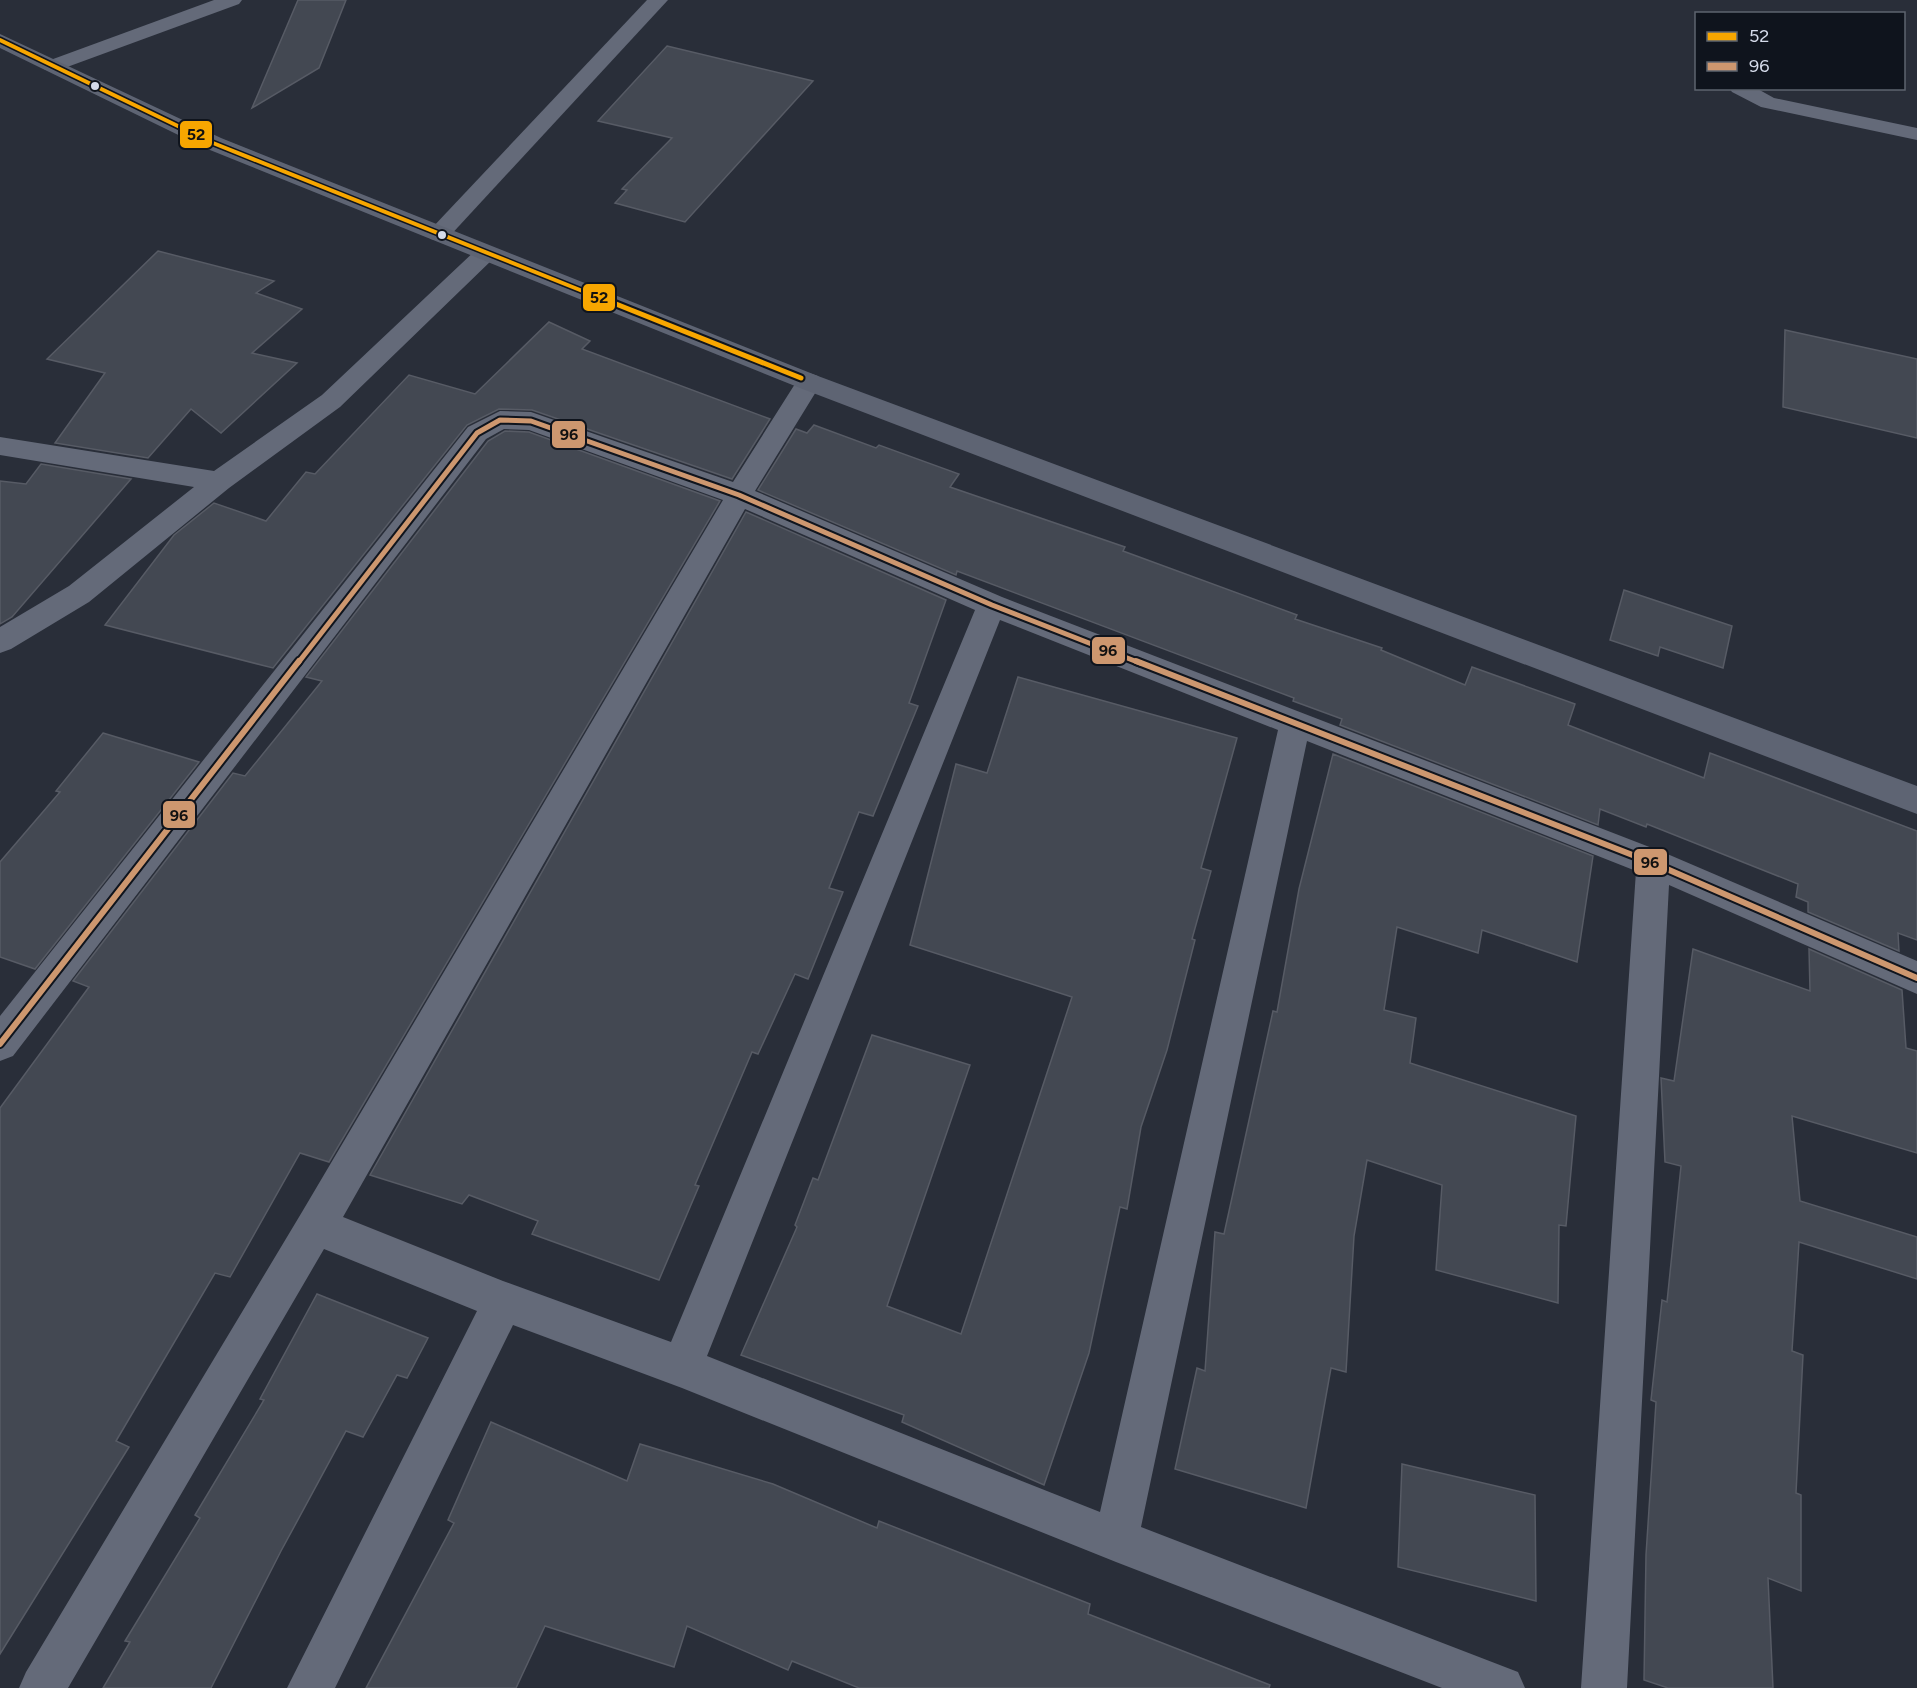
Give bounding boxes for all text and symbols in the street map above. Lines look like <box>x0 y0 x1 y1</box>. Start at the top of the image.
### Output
legend <box>1695 12 1905 90</box>
text: 52 <box>1749 25 1769 47</box>
text: 96 <box>1749 55 1769 77</box>
unlabelled marker <box>89 80 101 92</box>
line badge: 52 <box>179 120 213 149</box>
text: 52 <box>187 125 205 144</box>
unlabelled marker <box>436 229 448 241</box>
line badge: 52 <box>582 283 616 312</box>
text: 52 <box>590 288 608 307</box>
line badge: 96 <box>551 420 586 449</box>
text: 96 <box>560 425 578 444</box>
line badge: 96 <box>1091 636 1126 665</box>
text: 96 <box>1099 641 1117 660</box>
line badge: 96 <box>162 800 196 829</box>
text: 96 <box>170 806 188 825</box>
line badge: 96 <box>1633 848 1668 876</box>
text: 96 <box>1641 853 1659 872</box>

